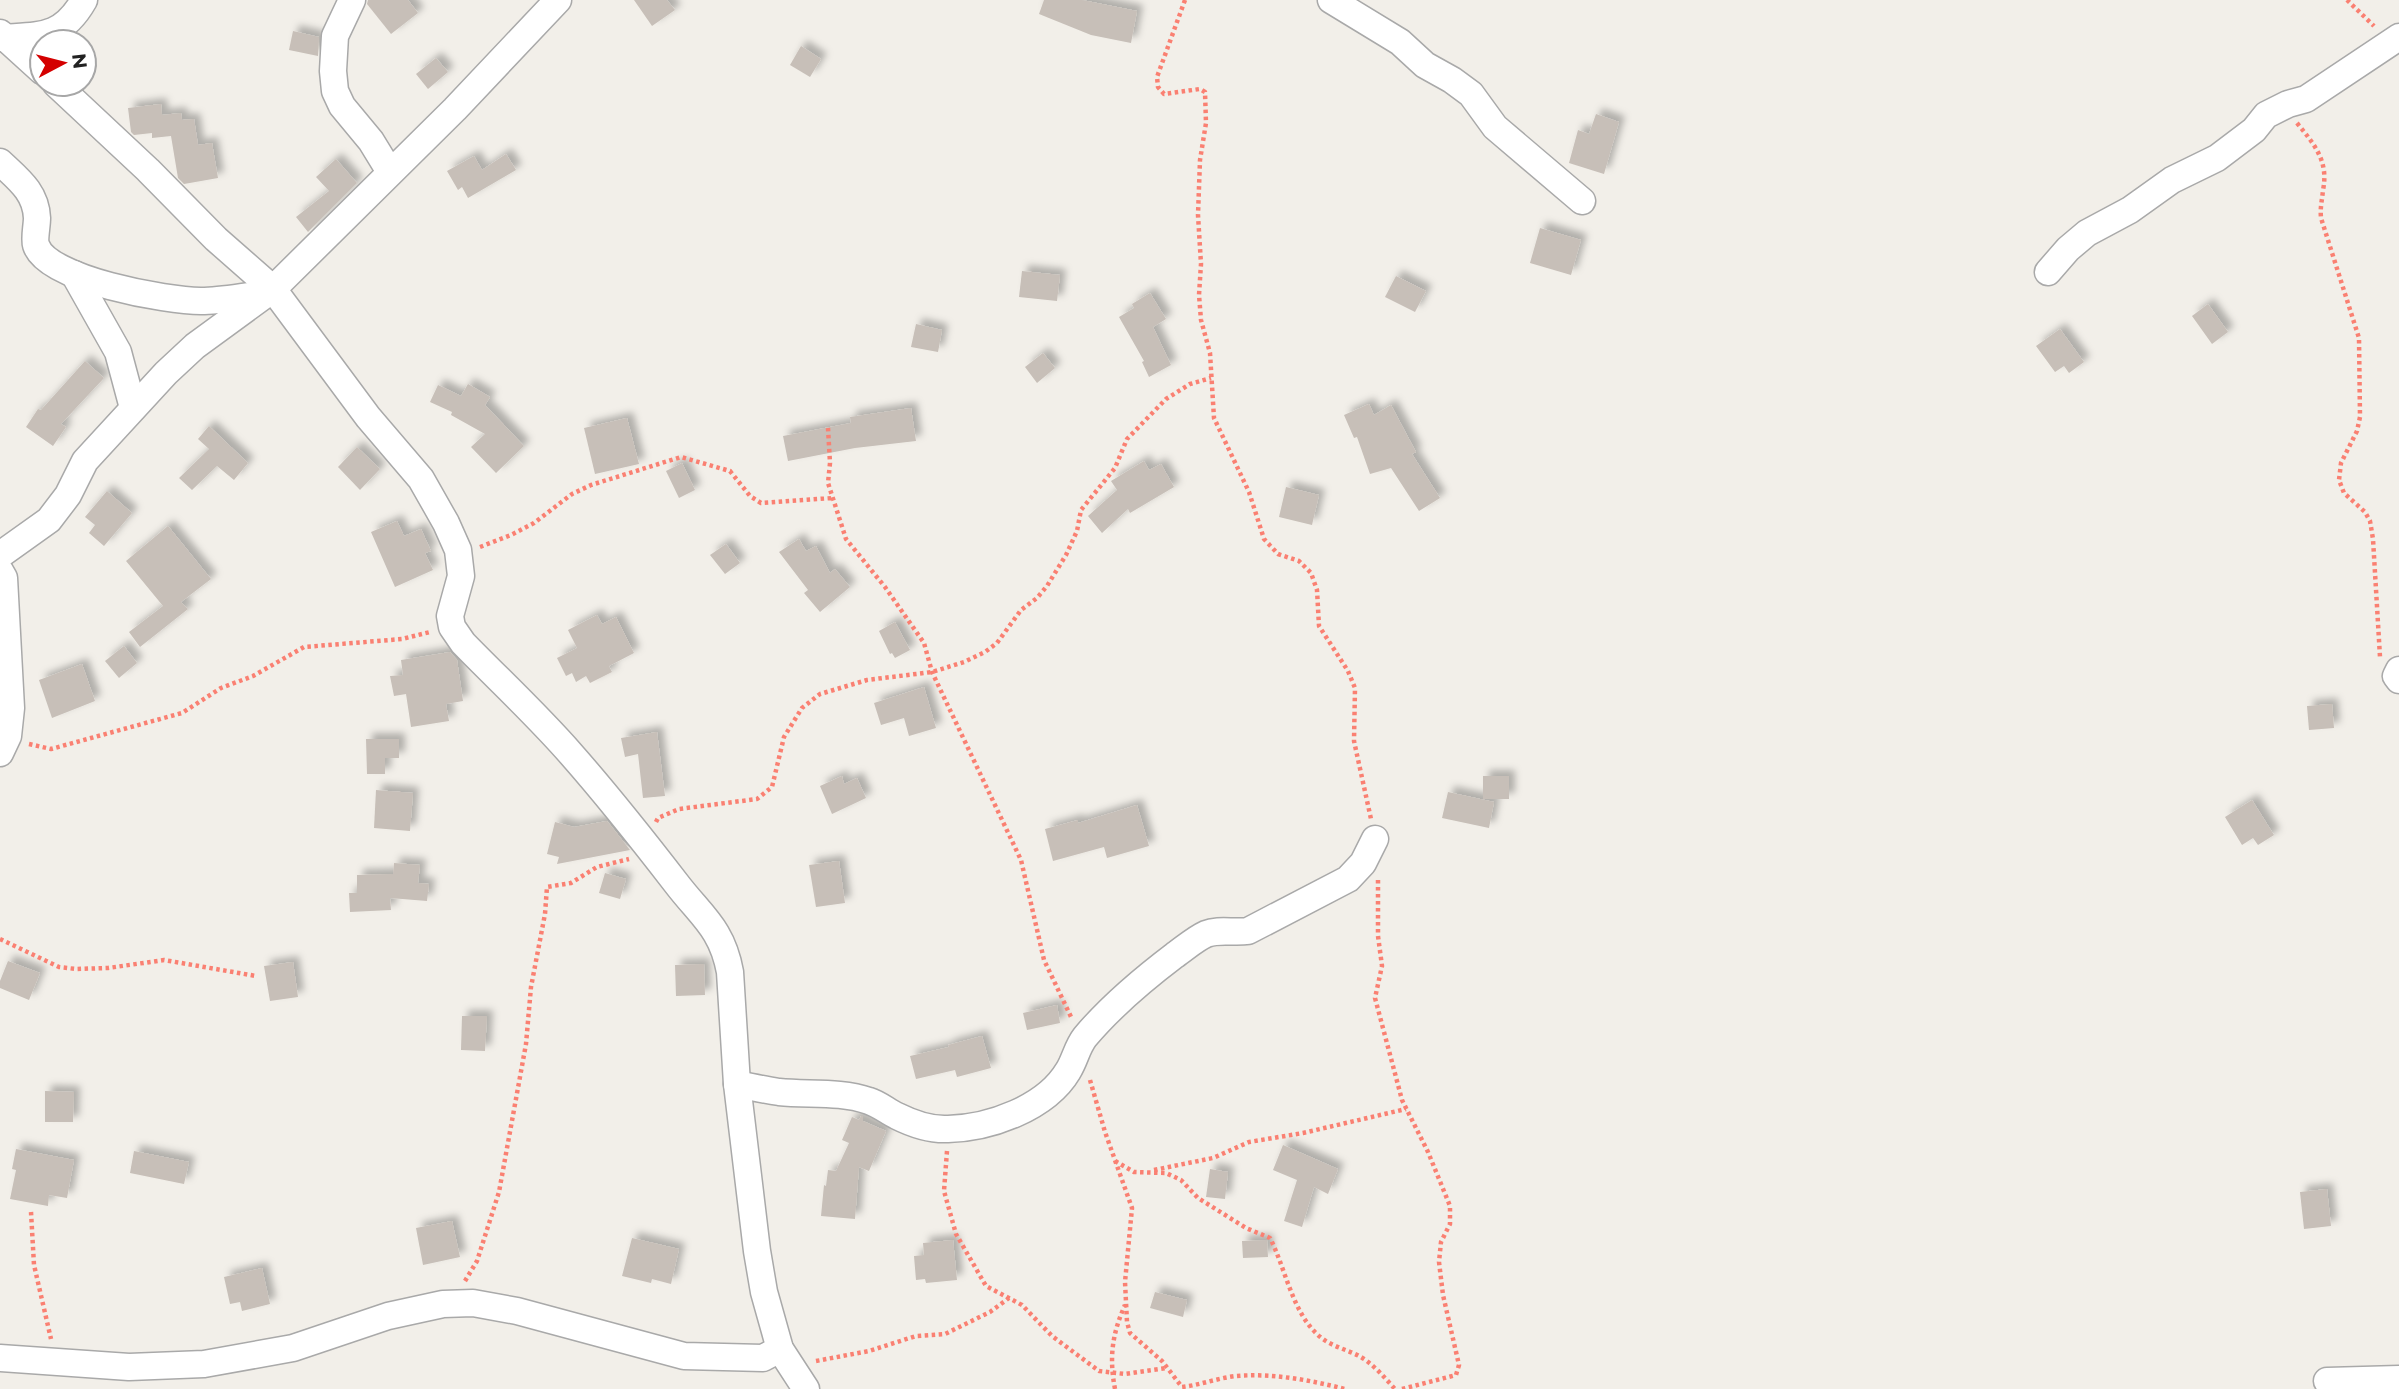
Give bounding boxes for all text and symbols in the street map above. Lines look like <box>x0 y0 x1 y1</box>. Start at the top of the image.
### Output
north arrow <box>28 28 98 98</box>
text: N <box>67 52 92 70</box>

